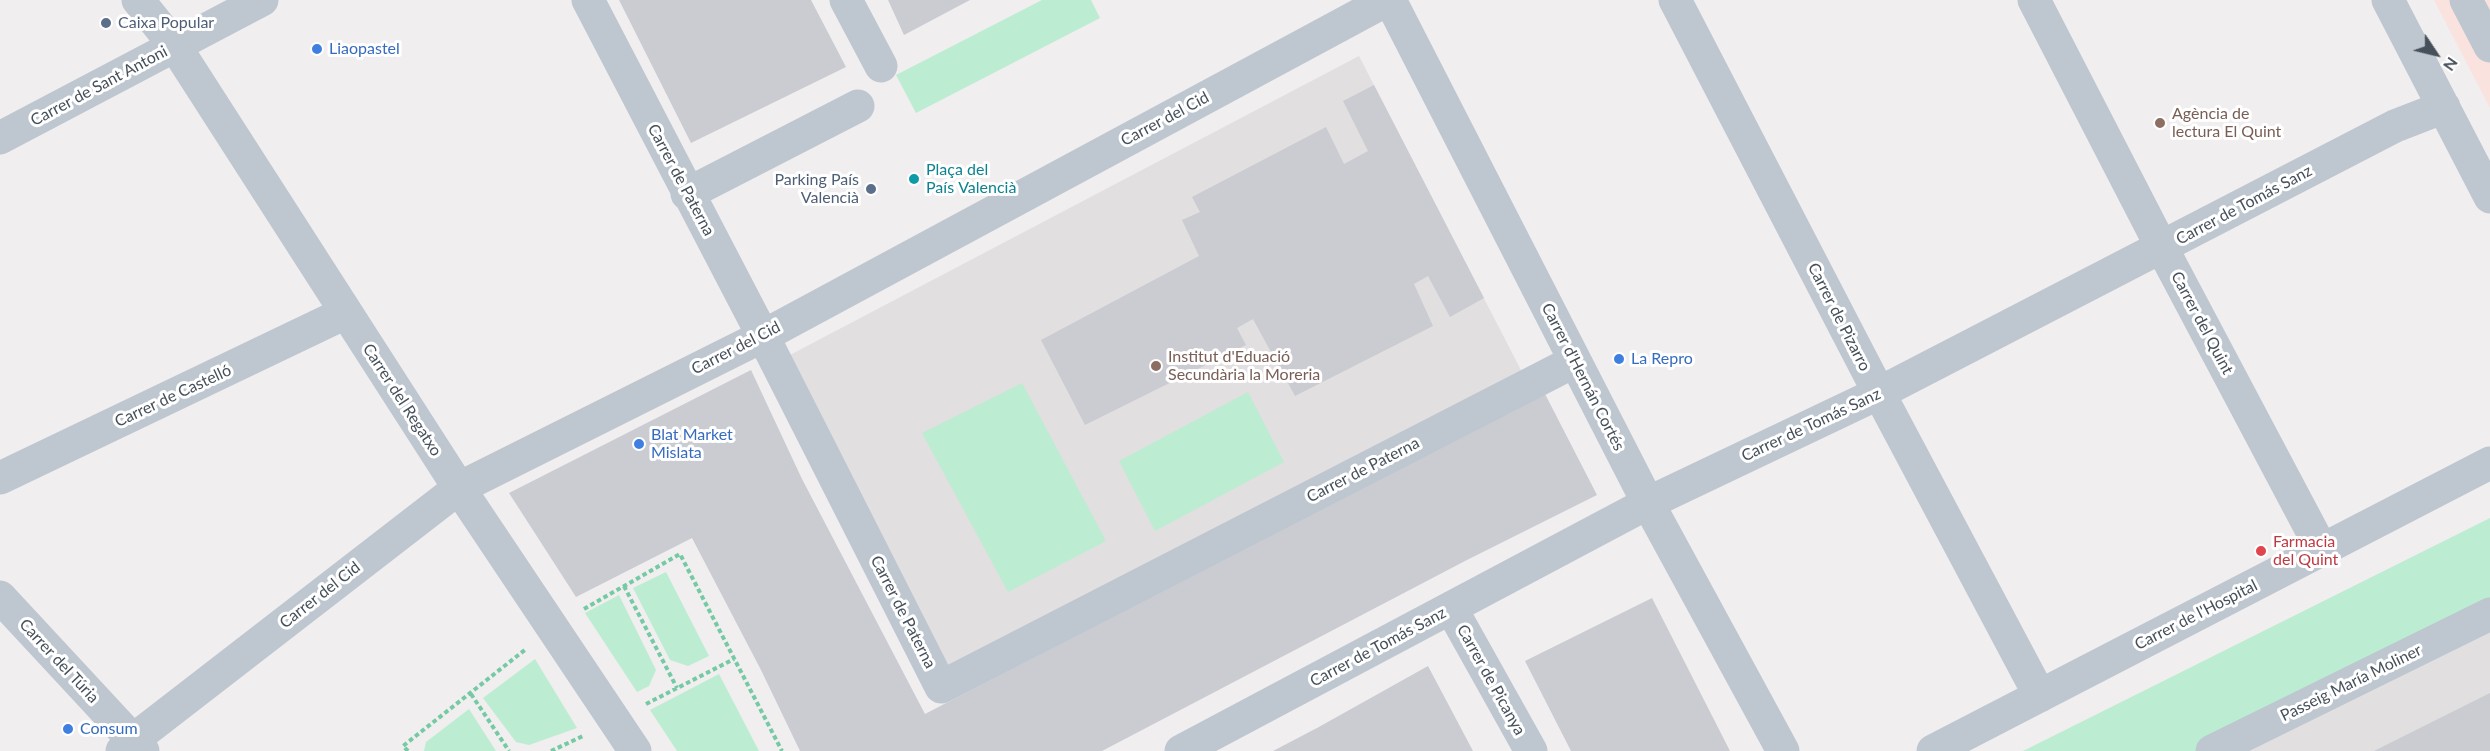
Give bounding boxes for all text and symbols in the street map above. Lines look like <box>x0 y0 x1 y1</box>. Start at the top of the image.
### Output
place label: Caixa Popular <box>118 13 214 33</box>
marker: Caixa Popular <box>99 16 113 30</box>
north arrow <box>2406 24 2466 84</box>
place label: Liaopastel <box>329 39 400 59</box>
street label: Carrer de Sant Antoni <box>27 42 171 130</box>
marker: Liaopastel <box>310 42 324 56</box>
text: N <box>2440 54 2462 75</box>
street label: Carrer del Cid <box>1118 88 1212 150</box>
place label: Agència de lectura El Quint <box>2172 104 2281 142</box>
marker: Agència de lectura El Quint <box>2153 116 2167 130</box>
street label: Carrer de Paterna <box>643 121 719 239</box>
place label: Plaça del País Valencià <box>926 160 1016 198</box>
street label: Carrer de Tomás Sanz <box>2173 161 2315 249</box>
place label: Parking País Valencià <box>774 170 859 208</box>
marker: Plaça del País Valencià <box>907 172 921 186</box>
marker: Parking País Valencià <box>864 182 878 196</box>
street label: Carrer de Pizarro <box>1803 260 1875 374</box>
street label: Carrer del Quint <box>2167 268 2237 378</box>
street label: Carrer d'Hernán Cortés <box>1537 300 1629 454</box>
street label: Carrer del Cid <box>688 317 784 379</box>
street label: Carrer del Regatxo <box>359 340 445 460</box>
place label: Institut d'Eduació Secundària la Moreria <box>1168 347 1320 385</box>
place label: La Repro <box>1631 349 1693 369</box>
marker: La Repro <box>1612 352 1626 366</box>
marker: Institut d'Eduació Secundària la Moreria <box>1149 359 1163 373</box>
street label: Carrer de Castelló <box>112 361 234 431</box>
street label: Carrer de Tomás Sanz <box>1738 384 1884 466</box>
place label: Blat Market Mislata <box>651 425 733 463</box>
street label: Carrer de Paterna <box>1303 433 1423 507</box>
marker: Blat Market Mislata <box>632 437 646 451</box>
place label: Farmacia del Quint <box>2273 532 2338 570</box>
marker: Farmacia del Quint <box>2254 544 2268 558</box>
street label: Carrer de Paterna <box>866 552 940 672</box>
street label: Carrer del Cid <box>276 558 364 632</box>
street label: Carrer de l'Hospital <box>2131 576 2261 654</box>
street label: Carrer de Tomás Sanz <box>1307 603 1449 691</box>
street label: Carrer del Túria <box>15 615 103 707</box>
street label: Carrer de Picanya <box>1453 621 1529 739</box>
street label: Passeig María Moliner <box>2277 640 2425 726</box>
place label: Consum <box>80 719 138 739</box>
marker: Consum <box>61 722 75 736</box>

